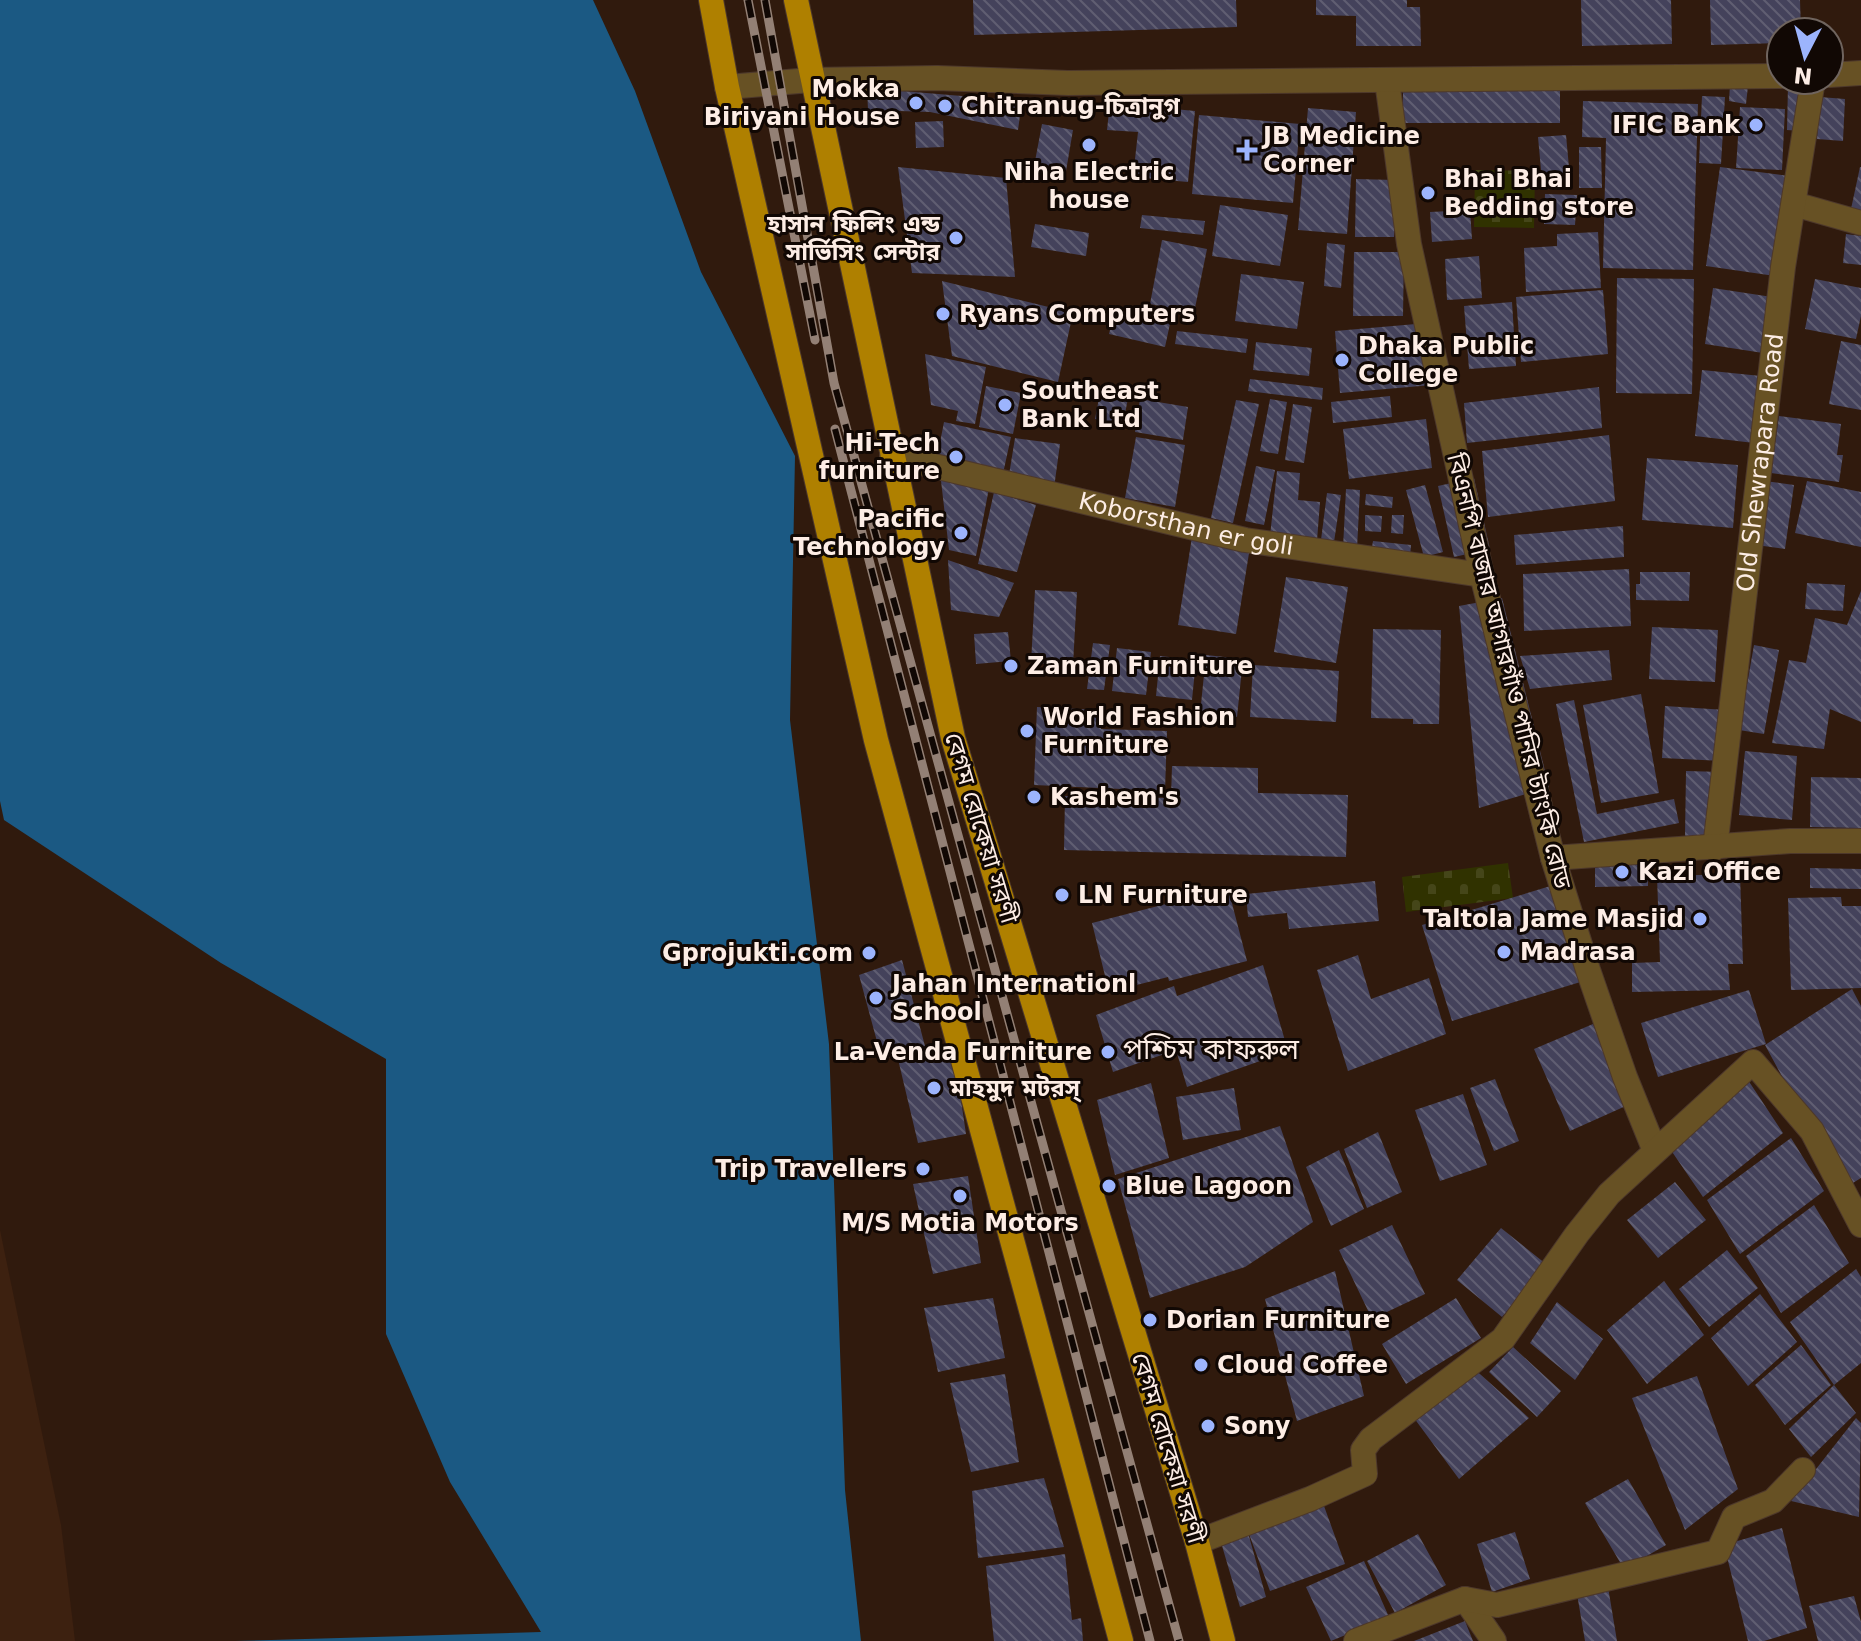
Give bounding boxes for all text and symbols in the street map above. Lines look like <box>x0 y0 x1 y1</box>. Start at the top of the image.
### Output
north arrow <box>1765 16 1845 96</box>
text: N <box>1792 62 1813 89</box>
place label: Mokka Biriyani House <box>704 75 900 131</box>
place label: Chitranug-চিত্রানুগ <box>961 92 1180 120</box>
marker: Mokka Biriyani House <box>907 94 925 112</box>
marker: Chitranug-চিত্রানুগ <box>936 97 954 115</box>
place label: IFIC Bank <box>1612 111 1741 139</box>
marker: IFIC Bank <box>1747 116 1765 134</box>
place label: JB Medicine Corner <box>1261 122 1420 178</box>
marker: Niha Electric house <box>1080 136 1098 154</box>
marker: JB Medicine Corner <box>1238 141 1256 159</box>
place label: Niha Electric house <box>1004 158 1174 214</box>
place label: Bhai Bhai Bedding store <box>1444 165 1634 221</box>
marker: Bhai Bhai Bedding store <box>1419 184 1437 202</box>
place label: হাসান ফিলিং এন্ড সার্ভিসিং সেন্টার <box>766 210 941 266</box>
marker: হাসান ফিলিং এন্ড সার্ভিসিং সেন্টার <box>947 229 965 247</box>
place label: Ryans Computers <box>959 300 1195 328</box>
marker: Ryans Computers <box>934 305 952 323</box>
place label: Dhaka Public College <box>1358 332 1534 388</box>
street label: Old Shewrapara Road <box>1731 332 1789 594</box>
marker: Dhaka Public College <box>1333 351 1351 369</box>
place label: Southeast Bank Ltd <box>1021 377 1159 433</box>
marker: Southeast Bank Ltd <box>996 396 1014 414</box>
place label: Hi-Tech furniture <box>819 429 940 485</box>
marker: Hi-Tech furniture <box>947 448 965 466</box>
street label: বিএনপি বাজার আগারগাঁও পানির ট্যাংকি রোড <box>1441 450 1577 892</box>
street label: Koborsthan er goli <box>1076 487 1295 561</box>
place label: Pacific Technology <box>793 505 945 561</box>
marker: Pacific Technology <box>952 524 970 542</box>
place label: Zaman Furniture <box>1027 652 1253 680</box>
marker: Zaman Furniture <box>1002 657 1020 675</box>
place label: World Fashion Furniture <box>1043 703 1235 759</box>
marker: World Fashion Furniture <box>1018 722 1036 740</box>
street label: বেগম রোকেয়া সরণী <box>939 729 1023 927</box>
place label: Kashem's <box>1050 783 1179 811</box>
marker: Kashem's <box>1025 788 1043 806</box>
place label: Kazi Office <box>1638 858 1781 886</box>
marker: Kazi Office <box>1613 863 1631 881</box>
place label: LN Furniture <box>1078 881 1248 909</box>
marker: LN Furniture <box>1053 886 1071 904</box>
place label: Taltola Jame Masjid <box>1423 905 1684 933</box>
marker: Taltola Jame Masjid <box>1691 910 1709 928</box>
place label: Madrasa <box>1520 938 1636 966</box>
place label: Gprojukti.com <box>662 939 853 967</box>
marker: Madrasa <box>1495 943 1513 961</box>
marker: Gprojukti.com <box>860 944 878 962</box>
place label: Jahan Internationl School <box>890 970 1136 1026</box>
marker: Jahan Internationl School <box>867 989 885 1007</box>
district label: পশ্চিম কাফরুল <box>1123 1033 1300 1066</box>
place label: La-Venda Furniture <box>834 1038 1092 1066</box>
marker: La-Venda Furniture <box>1099 1043 1117 1061</box>
place label: মাহমুদ মটরস্ <box>949 1074 1082 1103</box>
marker: মাহমুদ মটরস্ <box>925 1079 943 1097</box>
place label: Trip Travellers <box>715 1155 907 1183</box>
marker: Trip Travellers <box>914 1160 932 1178</box>
place label: Blue Lagoon <box>1125 1172 1292 1200</box>
marker: Blue Lagoon <box>1100 1177 1118 1195</box>
marker: M/S Motia Motors <box>951 1187 969 1205</box>
place label: M/S Motia Motors <box>841 1209 1079 1237</box>
place label: Dorian Furniture <box>1166 1306 1390 1334</box>
marker: Dorian Furniture <box>1141 1311 1159 1329</box>
street label: বেগম রোকেয়া সরণী <box>1126 1349 1210 1547</box>
place label: Cloud Coffee <box>1217 1351 1388 1379</box>
marker: Cloud Coffee <box>1192 1356 1210 1374</box>
place label: Sony <box>1224 1412 1291 1440</box>
marker: Sony <box>1199 1417 1217 1435</box>

